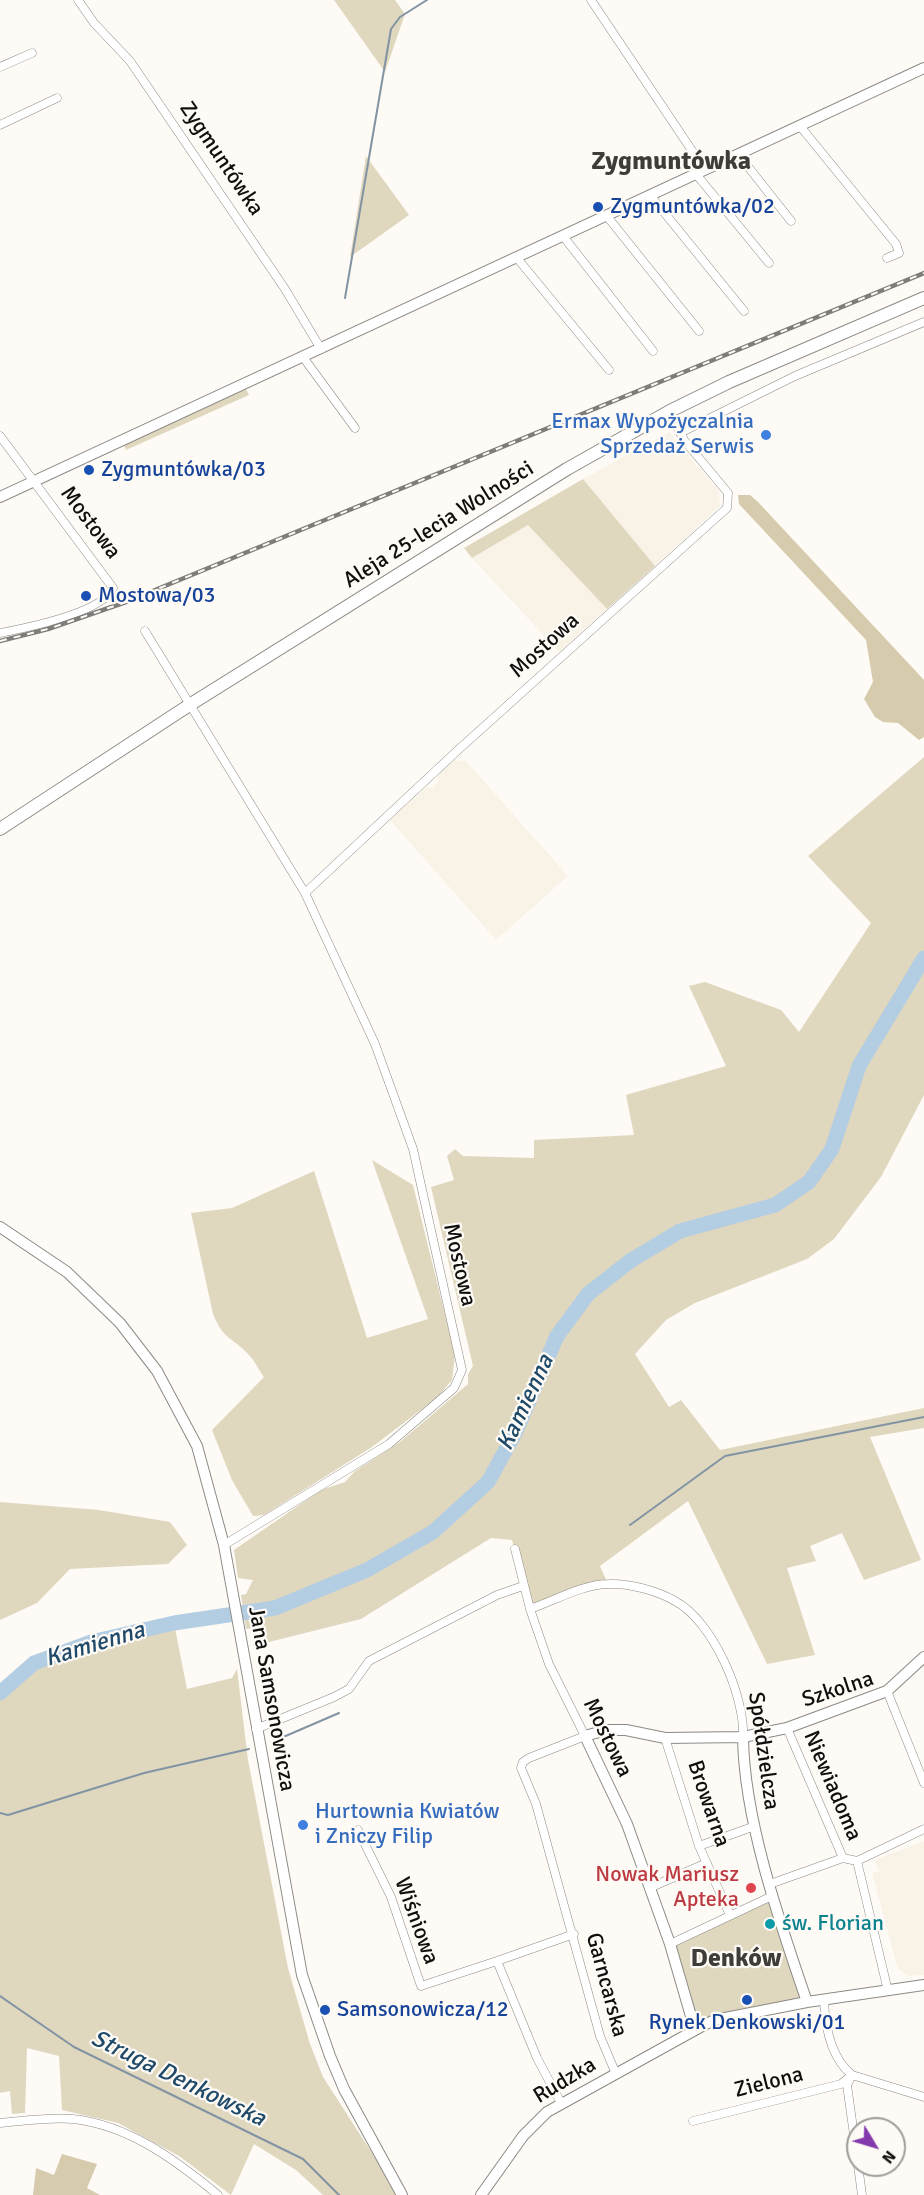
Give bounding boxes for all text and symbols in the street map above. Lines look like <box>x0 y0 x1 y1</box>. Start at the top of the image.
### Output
street label: Zygmuntówka <box>173 97 269 221</box>
district label: Zygmuntówka <box>591 146 751 178</box>
place label: Zygmuntówka/02 <box>610 194 775 220</box>
marker: Zygmuntówka/02 <box>591 200 605 214</box>
place label: Ermax Wypożyczalnia Sprzedaż Serwis <box>551 409 754 460</box>
marker: Ermax Wypożyczalnia Sprzedaż Serwis <box>759 428 773 442</box>
street label: Aleja 25-lecia Wolności <box>339 456 539 594</box>
place label: Zygmuntówka/03 <box>101 457 266 483</box>
marker: Zygmuntówka/03 <box>82 463 96 477</box>
street label: Mostowa <box>54 481 126 565</box>
place label: Mostowa/03 <box>98 583 215 609</box>
marker: Mostowa/03 <box>79 589 93 603</box>
street label: Mostowa <box>505 608 585 684</box>
street label: Mostowa <box>437 1221 481 1309</box>
water label: Kamienna <box>491 1350 561 1456</box>
street label: Jana Samsonowicza <box>242 1605 300 1793</box>
water label: Kamienna <box>42 1616 148 1674</box>
street label: Szkolna <box>799 1666 877 1714</box>
street label: Spółdzielcza <box>742 1690 784 1812</box>
street label: Mostowa <box>577 1694 637 1782</box>
street label: Niewiadoma <box>797 1727 867 1845</box>
street label: Browarna <box>681 1757 735 1851</box>
place label: Hurtownia Kwiatów i Zniczy Filip <box>315 1799 499 1850</box>
marker: Hurtownia Kwiatów i Zniczy Filip <box>296 1818 310 1832</box>
place label: Nowak Mariusz Apteka <box>595 1862 739 1914</box>
street label: Wiśniowa <box>388 1874 444 1968</box>
marker: Nowak Mariusz Apteka <box>744 1881 758 1895</box>
place label: św. Florian <box>782 1911 884 1937</box>
marker: św. Florian <box>763 1917 777 1931</box>
street label: Garncarska <box>579 1930 633 2040</box>
district label: Denków <box>691 1943 781 1975</box>
marker: Rynek Denkowski/01 <box>740 1993 754 2007</box>
place label: Samsonowicza/12 <box>337 1997 509 2023</box>
marker: Samsonowicza/12 <box>318 2003 332 2017</box>
place label: Rynek Denkowski/01 <box>649 2010 845 2036</box>
water label: Struga Denkowska <box>86 2024 270 2134</box>
street label: Rudzka <box>529 2052 601 2110</box>
street label: Zielona <box>732 2062 806 2104</box>
north arrow <box>846 2117 906 2177</box>
text: N <box>877 2146 900 2167</box>

